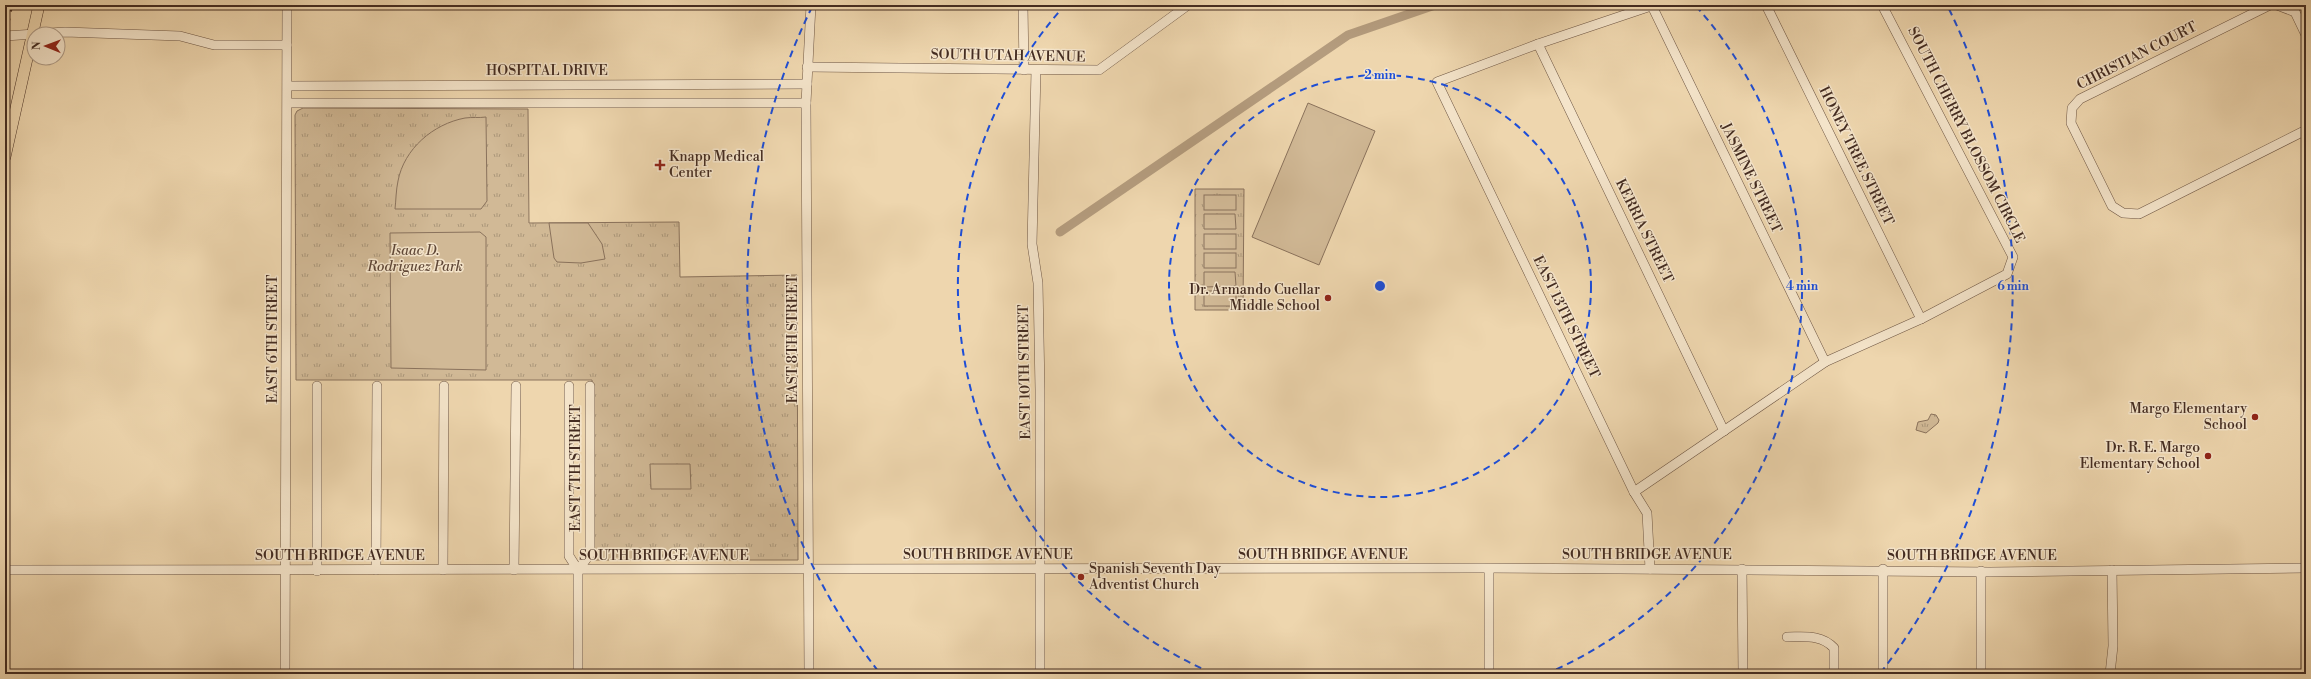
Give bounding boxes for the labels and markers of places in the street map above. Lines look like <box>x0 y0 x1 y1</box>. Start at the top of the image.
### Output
place label: Knapp Medical Center <box>669 148 764 182</box>
marker: Knapp Medical Center <box>654 159 666 171</box>
centre of rings <box>1373 279 1387 293</box>
place label: Dr. Armando Cuellar Middle School <box>1189 281 1320 315</box>
marker: Dr. Armando Cuellar Middle School <box>1323 293 1333 303</box>
place label: Margo Elementary School <box>2129 400 2247 434</box>
marker: Margo Elementary School <box>2250 412 2260 422</box>
place label: Dr. R. E. Margo Elementary School <box>2080 439 2200 473</box>
marker: Dr. R. E. Margo Elementary School <box>2203 451 2213 461</box>
place label: Spanish Seventh Day Adventist Church <box>1088 560 1221 594</box>
marker: Spanish Seventh Day Adventist Church <box>1076 572 1086 582</box>

